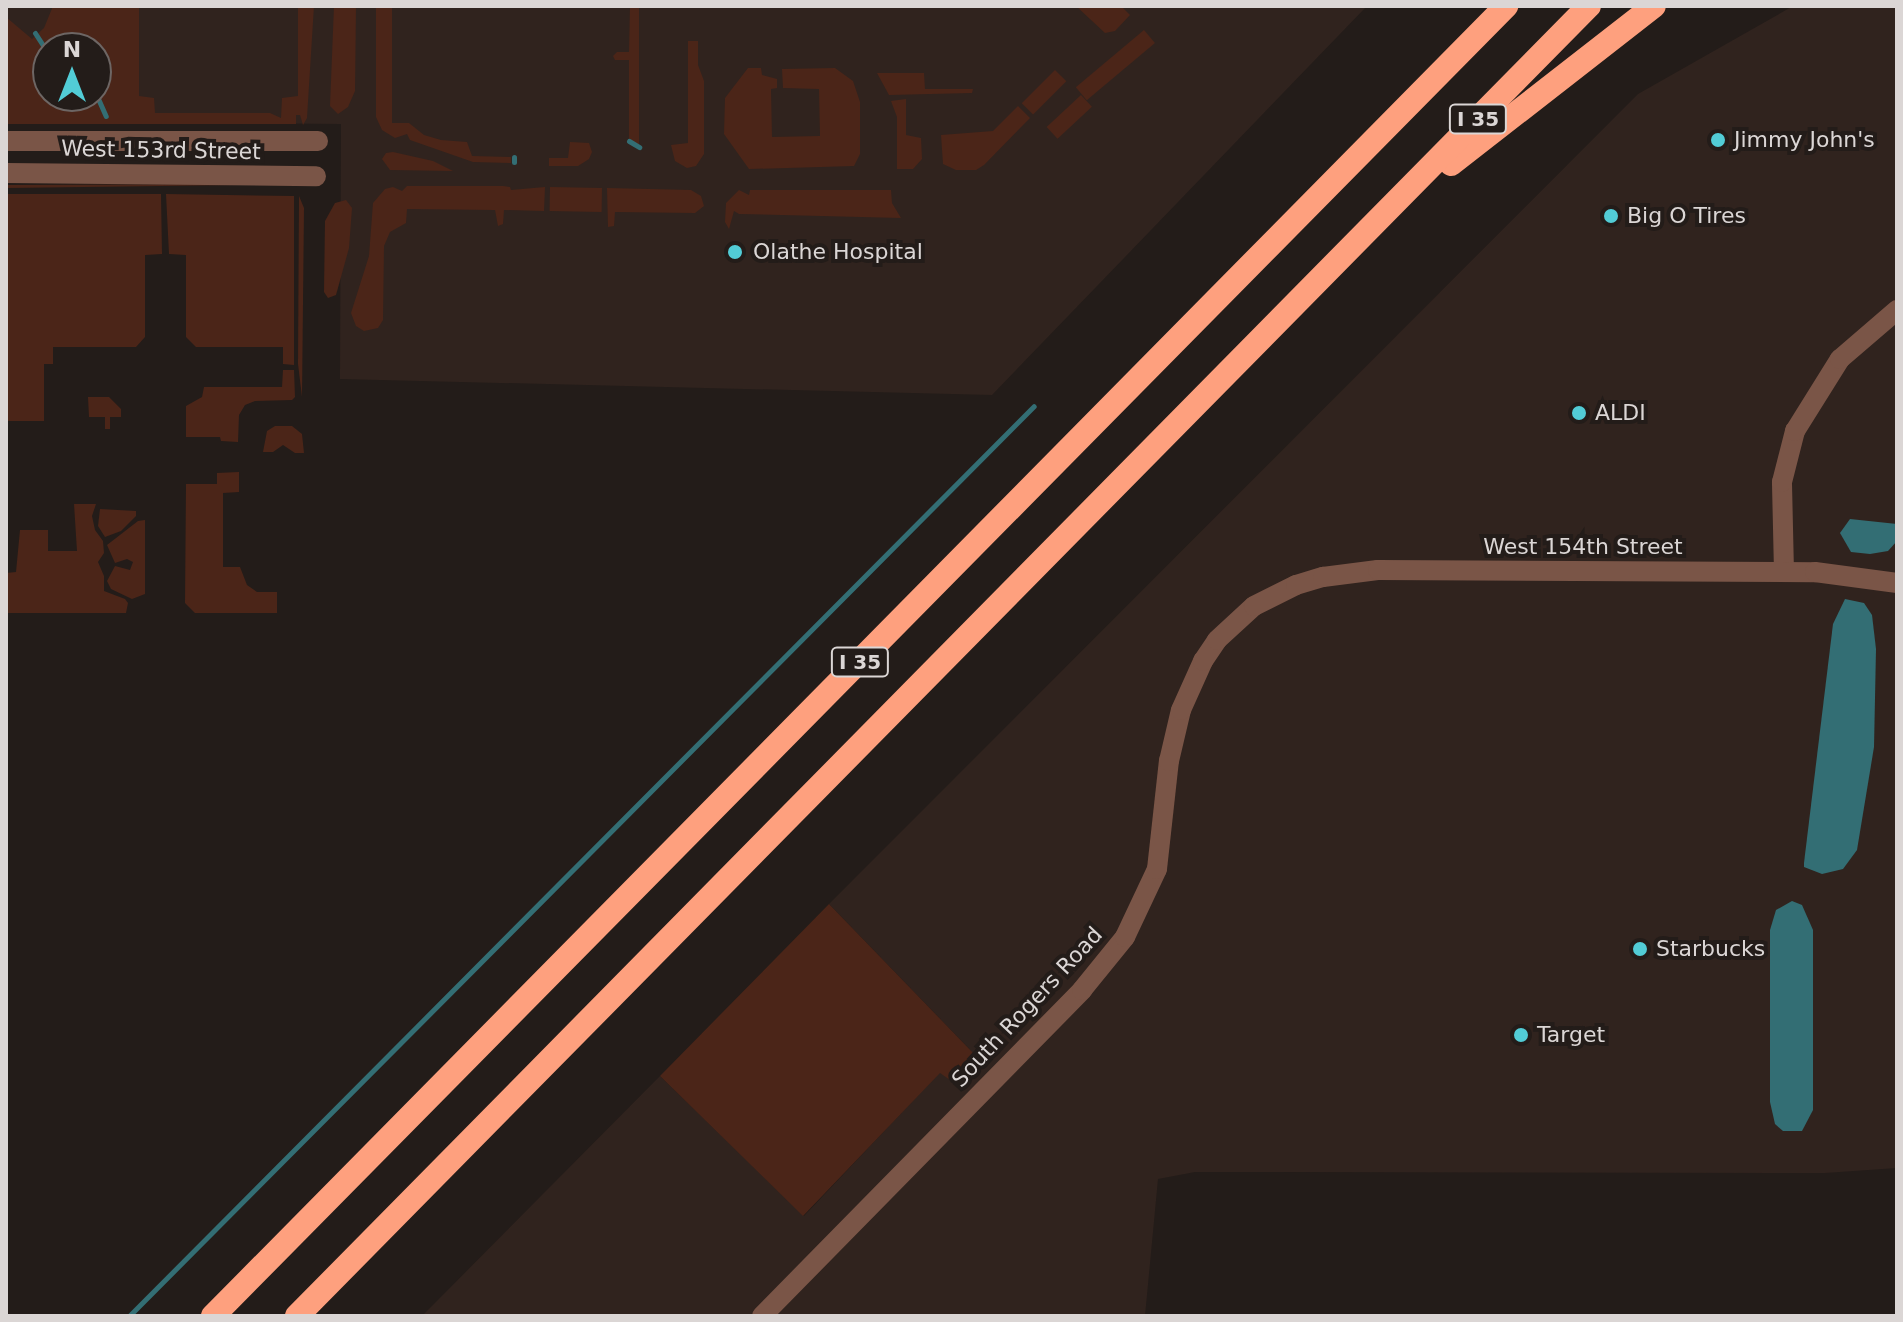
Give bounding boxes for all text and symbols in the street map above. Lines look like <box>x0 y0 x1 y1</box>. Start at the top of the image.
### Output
north arrow <box>32 32 112 112</box>
text: N <box>63 37 81 62</box>
road number: I 35 <box>1448 103 1508 135</box>
place label: Jimmy John's <box>1734 127 1875 153</box>
marker: Jimmy John's <box>1709 131 1727 149</box>
street label: West 153rd Street <box>61 135 261 165</box>
place label: Big O Tires <box>1627 203 1746 229</box>
marker: Big O Tires <box>1602 207 1620 225</box>
place label: Olathe Hospital <box>753 239 923 265</box>
marker: Olathe Hospital <box>724 241 746 263</box>
place label: ALDI <box>1595 400 1646 426</box>
marker: ALDI <box>1570 404 1588 422</box>
street label: West 154th Street <box>1483 534 1683 560</box>
road number: I 35 <box>830 646 890 678</box>
street label: South Rogers Road <box>946 922 1108 1092</box>
place label: Starbucks <box>1656 936 1765 962</box>
marker: Starbucks <box>1631 940 1649 958</box>
place label: Target <box>1537 1022 1605 1048</box>
marker: Target <box>1512 1026 1530 1044</box>

